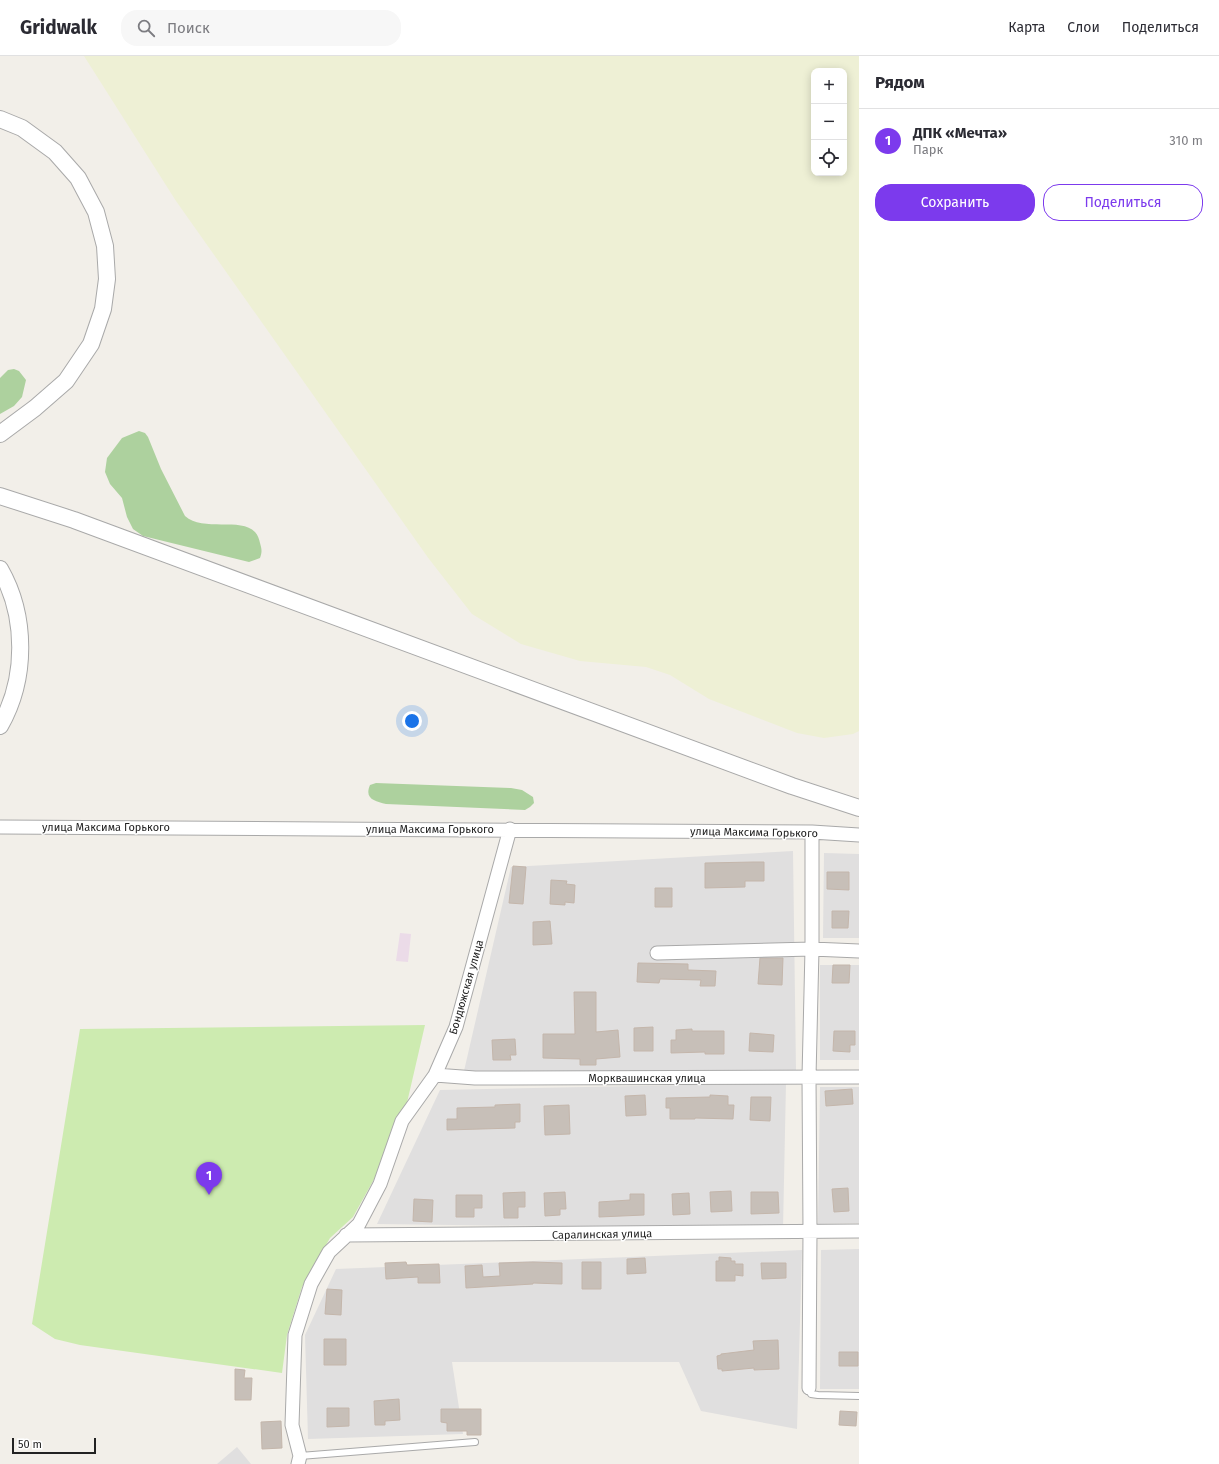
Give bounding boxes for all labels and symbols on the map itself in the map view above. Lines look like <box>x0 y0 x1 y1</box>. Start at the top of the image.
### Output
your location <box>402 711 422 731</box>
street label: улица Максима Горького <box>42 821 170 834</box>
street label: улица Максима Горького <box>366 823 494 836</box>
street label: улица Максима Горького <box>690 825 818 840</box>
street label: Бондюжская улица <box>447 938 486 1036</box>
street label: Морквашинская улица <box>588 1072 706 1085</box>
pin: 1 <box>196 1162 222 1195</box>
street label: Саралинская улица <box>552 1227 652 1242</box>
scale bar <box>12 1436 96 1455</box>

